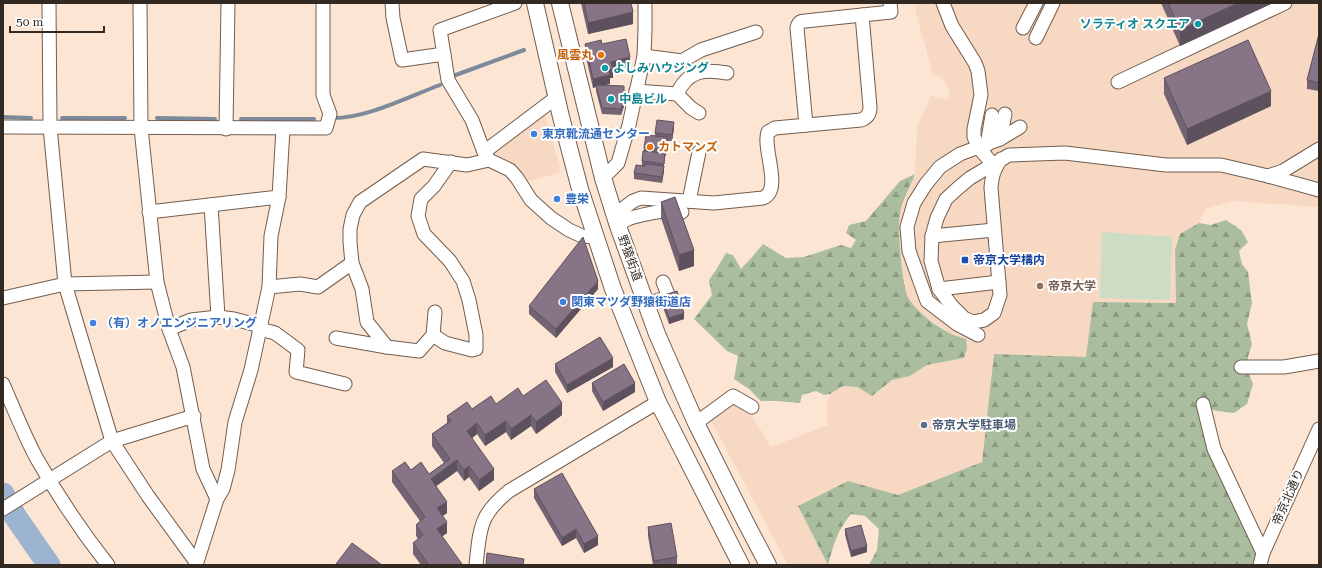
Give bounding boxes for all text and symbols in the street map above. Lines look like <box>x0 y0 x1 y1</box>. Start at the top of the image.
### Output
scale bar <box>10 8 104 34</box>
text: 50 m <box>16 15 43 29</box>
place label: ソラティオ スクエア <box>1080 17 1190 31</box>
marker: ソラティオ スクエア <box>1193 19 1203 29</box>
place label: 風雲丸 <box>557 48 593 62</box>
marker: 風雲丸 <box>596 50 606 60</box>
place label: よしみハウジング <box>613 61 709 75</box>
marker: よしみハウジング <box>600 63 610 73</box>
place label: 中島ビル <box>619 92 667 106</box>
marker: 中島ビル <box>606 94 616 104</box>
place label: 東京靴流通センター <box>542 127 650 141</box>
marker: 東京靴流通センター <box>529 129 539 139</box>
place label: カトマンズ <box>658 140 718 154</box>
marker: カトマンズ <box>645 142 655 152</box>
place label: 豊栄 <box>565 192 589 206</box>
marker: 豊栄 <box>552 194 562 204</box>
street label: 野猿街道 <box>615 233 645 283</box>
place label: 帝京大学構内 <box>973 253 1045 267</box>
marker: 帝京大学構内 <box>960 255 970 265</box>
place label: 帝京大学 <box>1048 279 1096 293</box>
marker: 帝京大学 <box>1035 281 1045 291</box>
place label: 関東マツダ野猿街道店 <box>571 295 691 309</box>
marker: 関東マツダ野猿街道店 <box>558 297 568 307</box>
place label: （有）オノエンジニアリング <box>101 316 257 330</box>
marker: （有）オノエンジニアリング <box>88 318 98 328</box>
place label: 帝京大学駐車場 <box>932 418 1016 432</box>
marker: 帝京大学駐車場 <box>919 420 929 430</box>
street label: 帝京北通り <box>1269 467 1307 527</box>

